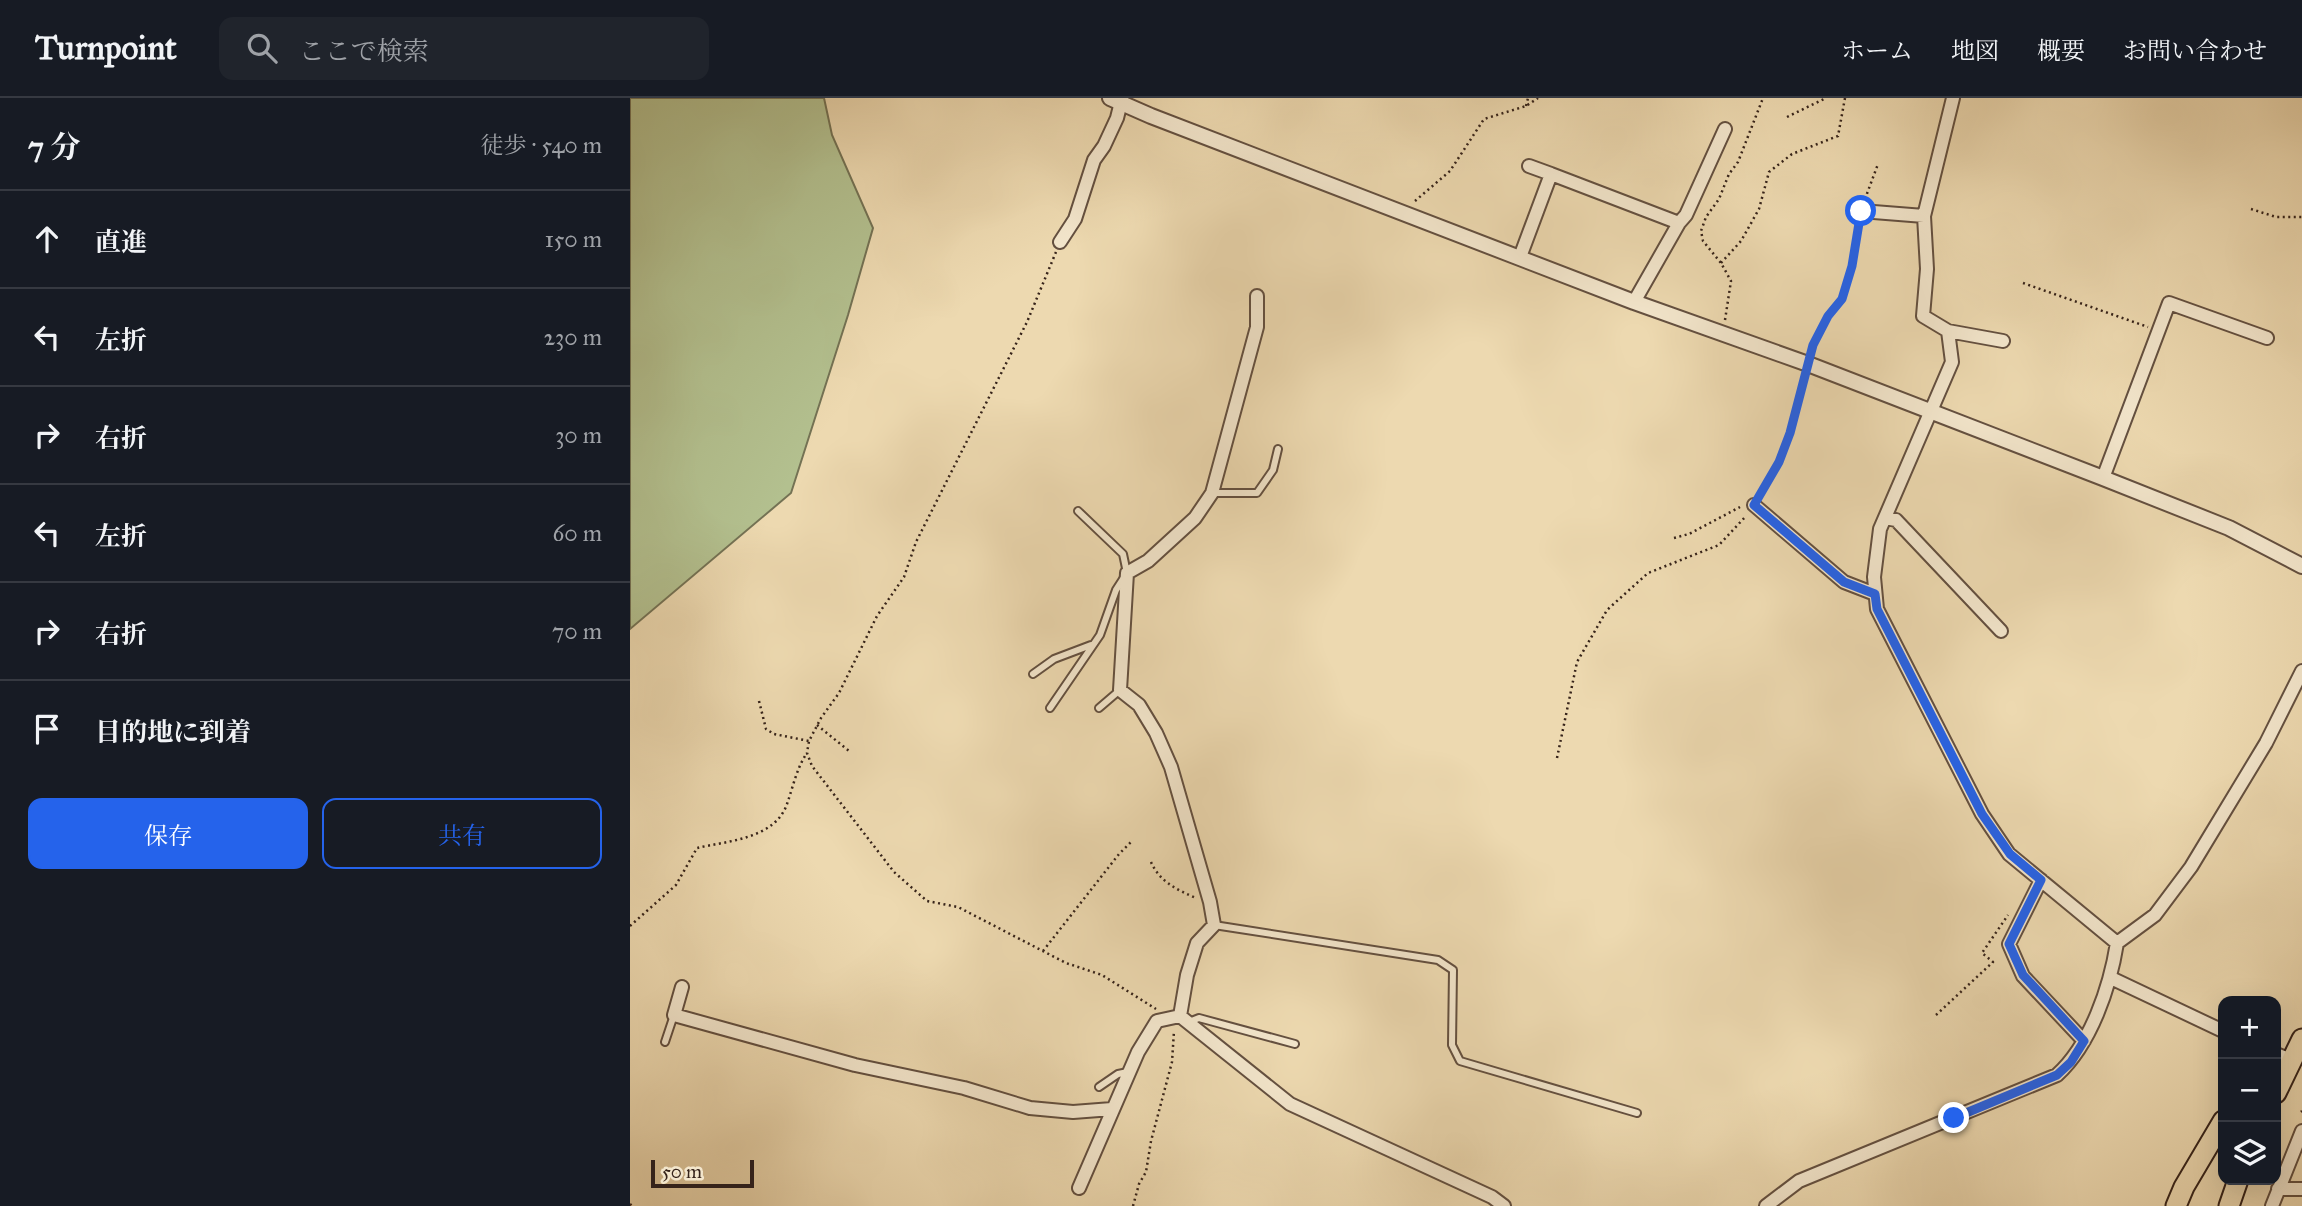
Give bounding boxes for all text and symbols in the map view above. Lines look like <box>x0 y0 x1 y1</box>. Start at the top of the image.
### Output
search box <box>219 17 709 80</box>
text: Turnpoint <box>35 28 177 68</box>
icon: search <box>243 29 281 67</box>
text: ここで検索 <box>299 35 429 67</box>
text: ホーム <box>1841 36 1913 66</box>
text: 地図 <box>1951 36 1999 66</box>
text: 概要 <box>2037 36 2085 66</box>
text: お問い合わせ <box>2123 36 2267 66</box>
text: 7 分 <box>28 129 80 165</box>
text: 徒歩 · 540 m <box>481 131 602 159</box>
route start <box>1845 195 1876 226</box>
icon: ahead <box>28 220 66 258</box>
text: 150 m <box>545 225 602 253</box>
text: 直進 <box>95 226 147 258</box>
icon: left <box>28 318 66 356</box>
text: 230 m <box>544 323 602 351</box>
text: 左折 <box>95 324 147 356</box>
icon: right <box>28 416 66 454</box>
text: 30 m <box>555 421 602 449</box>
text: 右折 <box>95 422 147 454</box>
icon: left <box>28 514 66 552</box>
text: 60 m <box>553 519 602 547</box>
text: 左折 <box>95 520 147 552</box>
icon: right <box>28 612 66 650</box>
text: 70 m <box>552 617 602 645</box>
text: 右折 <box>95 618 147 650</box>
icon: arrive <box>28 710 66 748</box>
text: 目的地に到着 <box>95 716 251 748</box>
button: 保存 <box>28 798 308 869</box>
button: 共有 <box>322 798 602 869</box>
map controls <box>2218 996 2281 1185</box>
button: + <box>2218 996 2281 1059</box>
button: − <box>2218 1059 2281 1122</box>
route end <box>1938 1102 1969 1133</box>
button: layers <box>2218 1122 2281 1185</box>
scale bar <box>651 1157 754 1189</box>
text: 50 m <box>662 1160 702 1183</box>

